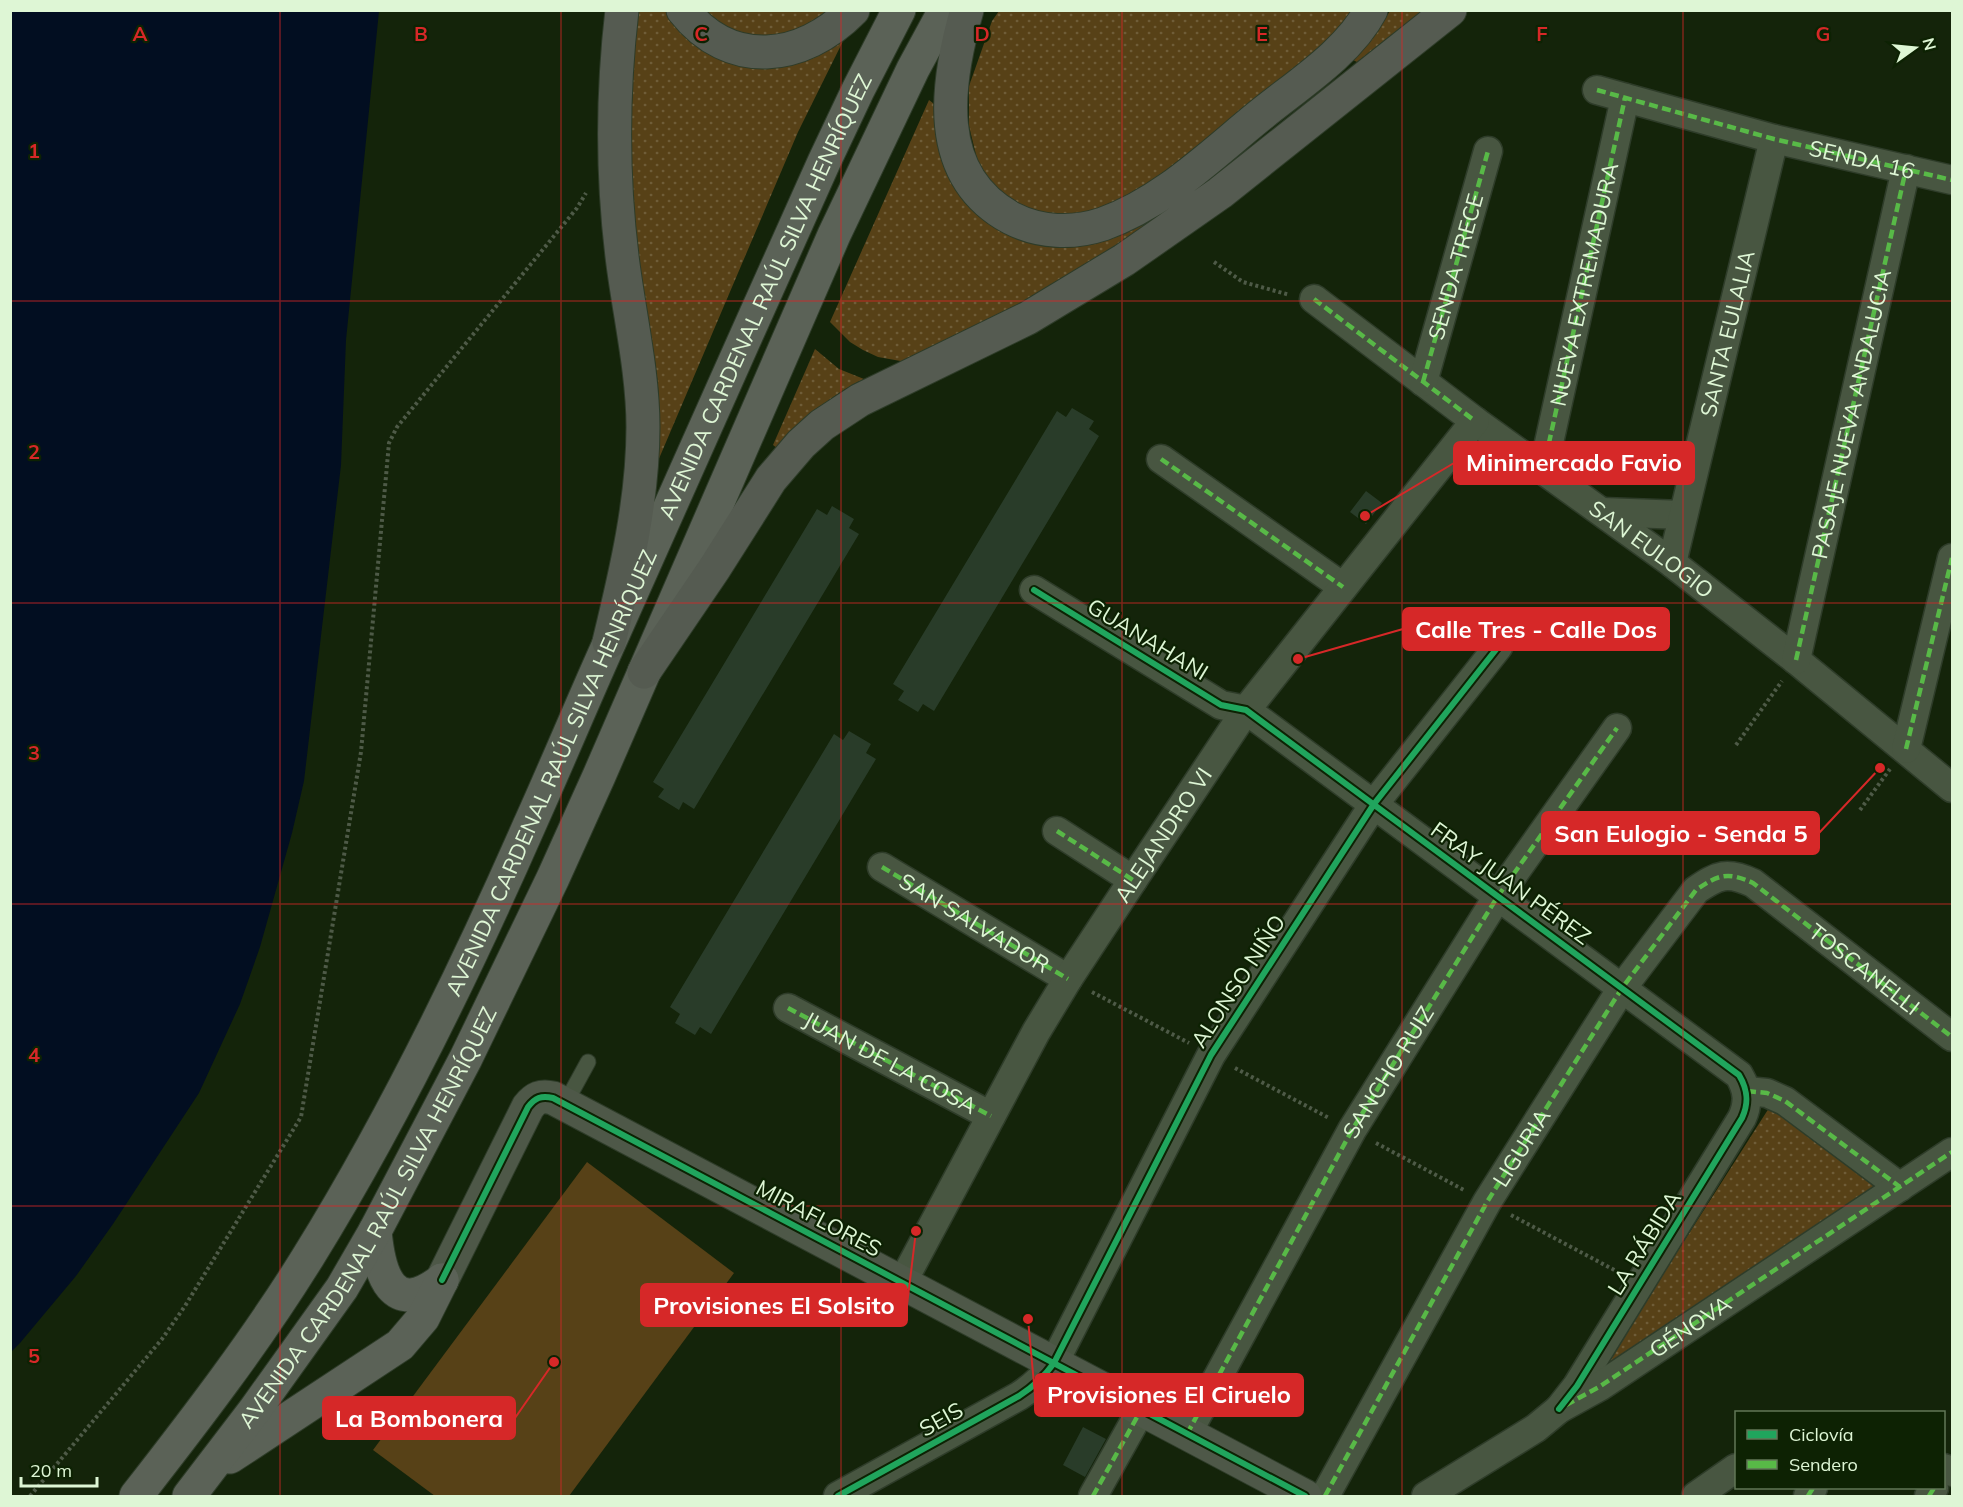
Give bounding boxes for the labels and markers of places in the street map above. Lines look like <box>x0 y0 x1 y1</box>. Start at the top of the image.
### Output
callout: Minimercado Favio <box>1454 442 1694 484</box>
callout: Calle Tres - Calle Dos <box>1403 608 1669 650</box>
callout: San Eulogio - Senda 5 <box>1542 812 1819 854</box>
callout: Provisiones El Solsito <box>641 1284 907 1326</box>
callout: Provisiones El Ciruelo <box>1035 1374 1303 1416</box>
callout: La Bombonera <box>323 1397 515 1439</box>

